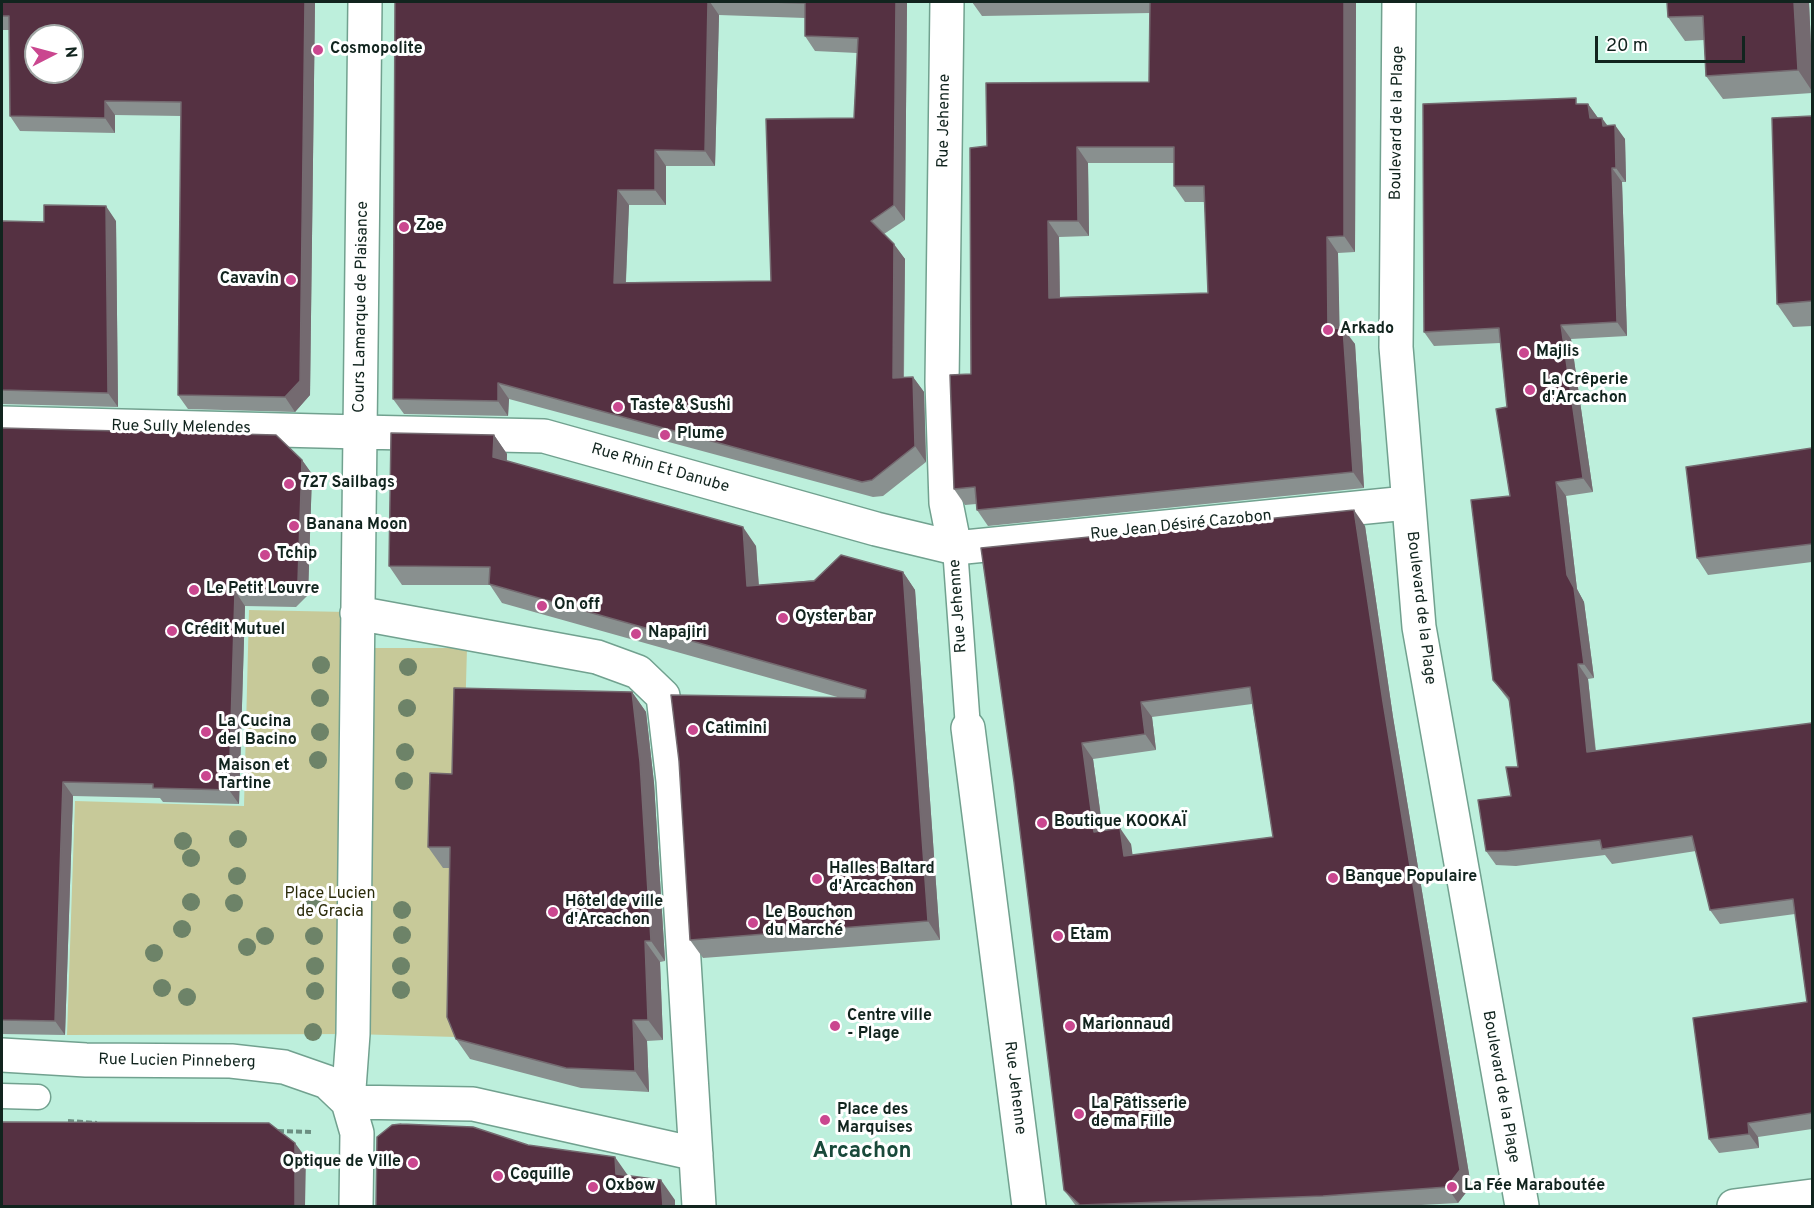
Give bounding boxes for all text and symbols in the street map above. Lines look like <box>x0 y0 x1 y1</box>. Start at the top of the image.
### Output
north arrow <box>24 24 84 84</box>
scale bar <box>1598 24 1748 62</box>
text: 20 m <box>1606 35 1648 58</box>
place label: Cosmopolite <box>330 40 423 60</box>
marker: Cosmopolite <box>311 43 325 57</box>
text: N <box>59 46 80 59</box>
street label: Boulevard de la Plage <box>1387 46 1409 200</box>
street label: Rue Jehenne <box>935 74 955 168</box>
street label: Cours Lamarque de Plaisance <box>351 201 373 413</box>
place label: Zoe <box>416 217 444 237</box>
marker: Zoe <box>397 220 411 234</box>
place label: Cavavin <box>220 270 279 290</box>
marker: Cavavin <box>284 273 298 287</box>
place label: Arkado <box>1340 320 1394 340</box>
marker: Arkado <box>1321 323 1335 337</box>
place label: Majlis <box>1536 343 1579 363</box>
marker: Majlis <box>1517 346 1531 360</box>
place label: La Crêperie d'Arcachon <box>1542 371 1628 409</box>
marker: La Crêperie d'Arcachon <box>1523 383 1537 397</box>
place label: Taste & Sushi <box>630 397 731 417</box>
marker: Taste & Sushi <box>611 400 625 414</box>
street label: Rue Sully Melendes <box>111 417 251 439</box>
place label: Plume <box>677 425 724 445</box>
marker: Plume <box>658 428 672 442</box>
street label: Rue Rhin Et Danube <box>589 440 731 498</box>
place label: 727 Sailbags <box>301 474 395 494</box>
marker: 727 Sailbags <box>282 477 296 491</box>
street label: Rue Jean Désiré Cazobon <box>1089 507 1273 545</box>
place label: Banana Moon <box>306 516 408 536</box>
marker: Banana Moon <box>287 519 301 533</box>
street label: Boulevard de la Plage <box>1401 530 1439 686</box>
place label: Tchip <box>277 545 317 565</box>
marker: Tchip <box>258 548 272 562</box>
street label: Rue Jehenne <box>946 558 972 654</box>
place label: Le Petit Louvre <box>206 580 319 600</box>
marker: Le Petit Louvre <box>187 583 201 597</box>
place label: On off <box>554 596 600 616</box>
marker: On off <box>535 599 549 613</box>
place label: Oyster bar <box>795 608 873 628</box>
marker: Oyster bar <box>776 611 790 625</box>
place label: Crédit Mutuel <box>184 621 285 641</box>
marker: Crédit Mutuel <box>165 624 179 638</box>
place label: Napajiri <box>648 624 707 644</box>
marker: Napajiri <box>629 627 643 641</box>
place label: La Cucina del Bacino <box>218 713 297 751</box>
place label: Catimini <box>705 720 767 740</box>
marker: Catimini <box>686 723 700 737</box>
marker: La Cucina del Bacino <box>199 725 213 739</box>
place label: Maison et Tartine <box>218 757 290 795</box>
marker: Maison et Tartine <box>199 769 213 783</box>
place label: Boutique KOOKAÏ <box>1054 813 1187 833</box>
marker: Boutique KOOKAÏ <box>1035 816 1049 830</box>
place label: Halles Baltard d'Arcachon <box>829 860 935 898</box>
place label: Banque Populaire <box>1345 868 1477 888</box>
marker: Banque Populaire <box>1326 871 1340 885</box>
marker: Halles Baltard d'Arcachon <box>810 872 824 886</box>
park label: Place Lucien de Gracia <box>284 885 376 923</box>
place label: Hôtel de ville d'Arcachon <box>565 893 663 931</box>
place label: Le Bouchon du Marché <box>765 904 853 942</box>
marker: Hôtel de ville d'Arcachon <box>546 905 560 919</box>
marker: Le Bouchon du Marché <box>746 916 760 930</box>
place label: Etam <box>1070 926 1109 946</box>
marker: Etam <box>1051 929 1065 943</box>
place label: Centre ville - Plage <box>847 1007 932 1045</box>
street label: Boulevard de la Plage <box>1477 1009 1523 1165</box>
place label: Marionnaud <box>1082 1016 1171 1036</box>
marker: Centre ville - Plage <box>828 1019 842 1033</box>
marker: Marionnaud <box>1063 1019 1077 1033</box>
street label: Rue Jehenne <box>999 1040 1029 1136</box>
street label: Rue Lucien Pinneberg <box>98 1051 256 1073</box>
place label: La Pâtisserie de ma Fille <box>1091 1095 1187 1133</box>
place label: Place des Marquises <box>837 1101 913 1139</box>
marker: La Pâtisserie de ma Fille <box>1072 1107 1086 1121</box>
marker: Place des Marquises <box>818 1113 832 1127</box>
district label: Arcachon <box>813 1140 911 1166</box>
place label: Optique de Ville <box>283 1153 401 1173</box>
marker: Optique de Ville <box>406 1156 420 1170</box>
place label: Coquille <box>510 1166 571 1186</box>
marker: Coquille <box>491 1169 505 1183</box>
place label: Oxbow <box>605 1177 655 1197</box>
place label: La Fée Maraboutée <box>1464 1177 1605 1197</box>
marker: Oxbow <box>586 1180 600 1194</box>
marker: La Fée Maraboutée <box>1445 1180 1459 1194</box>

